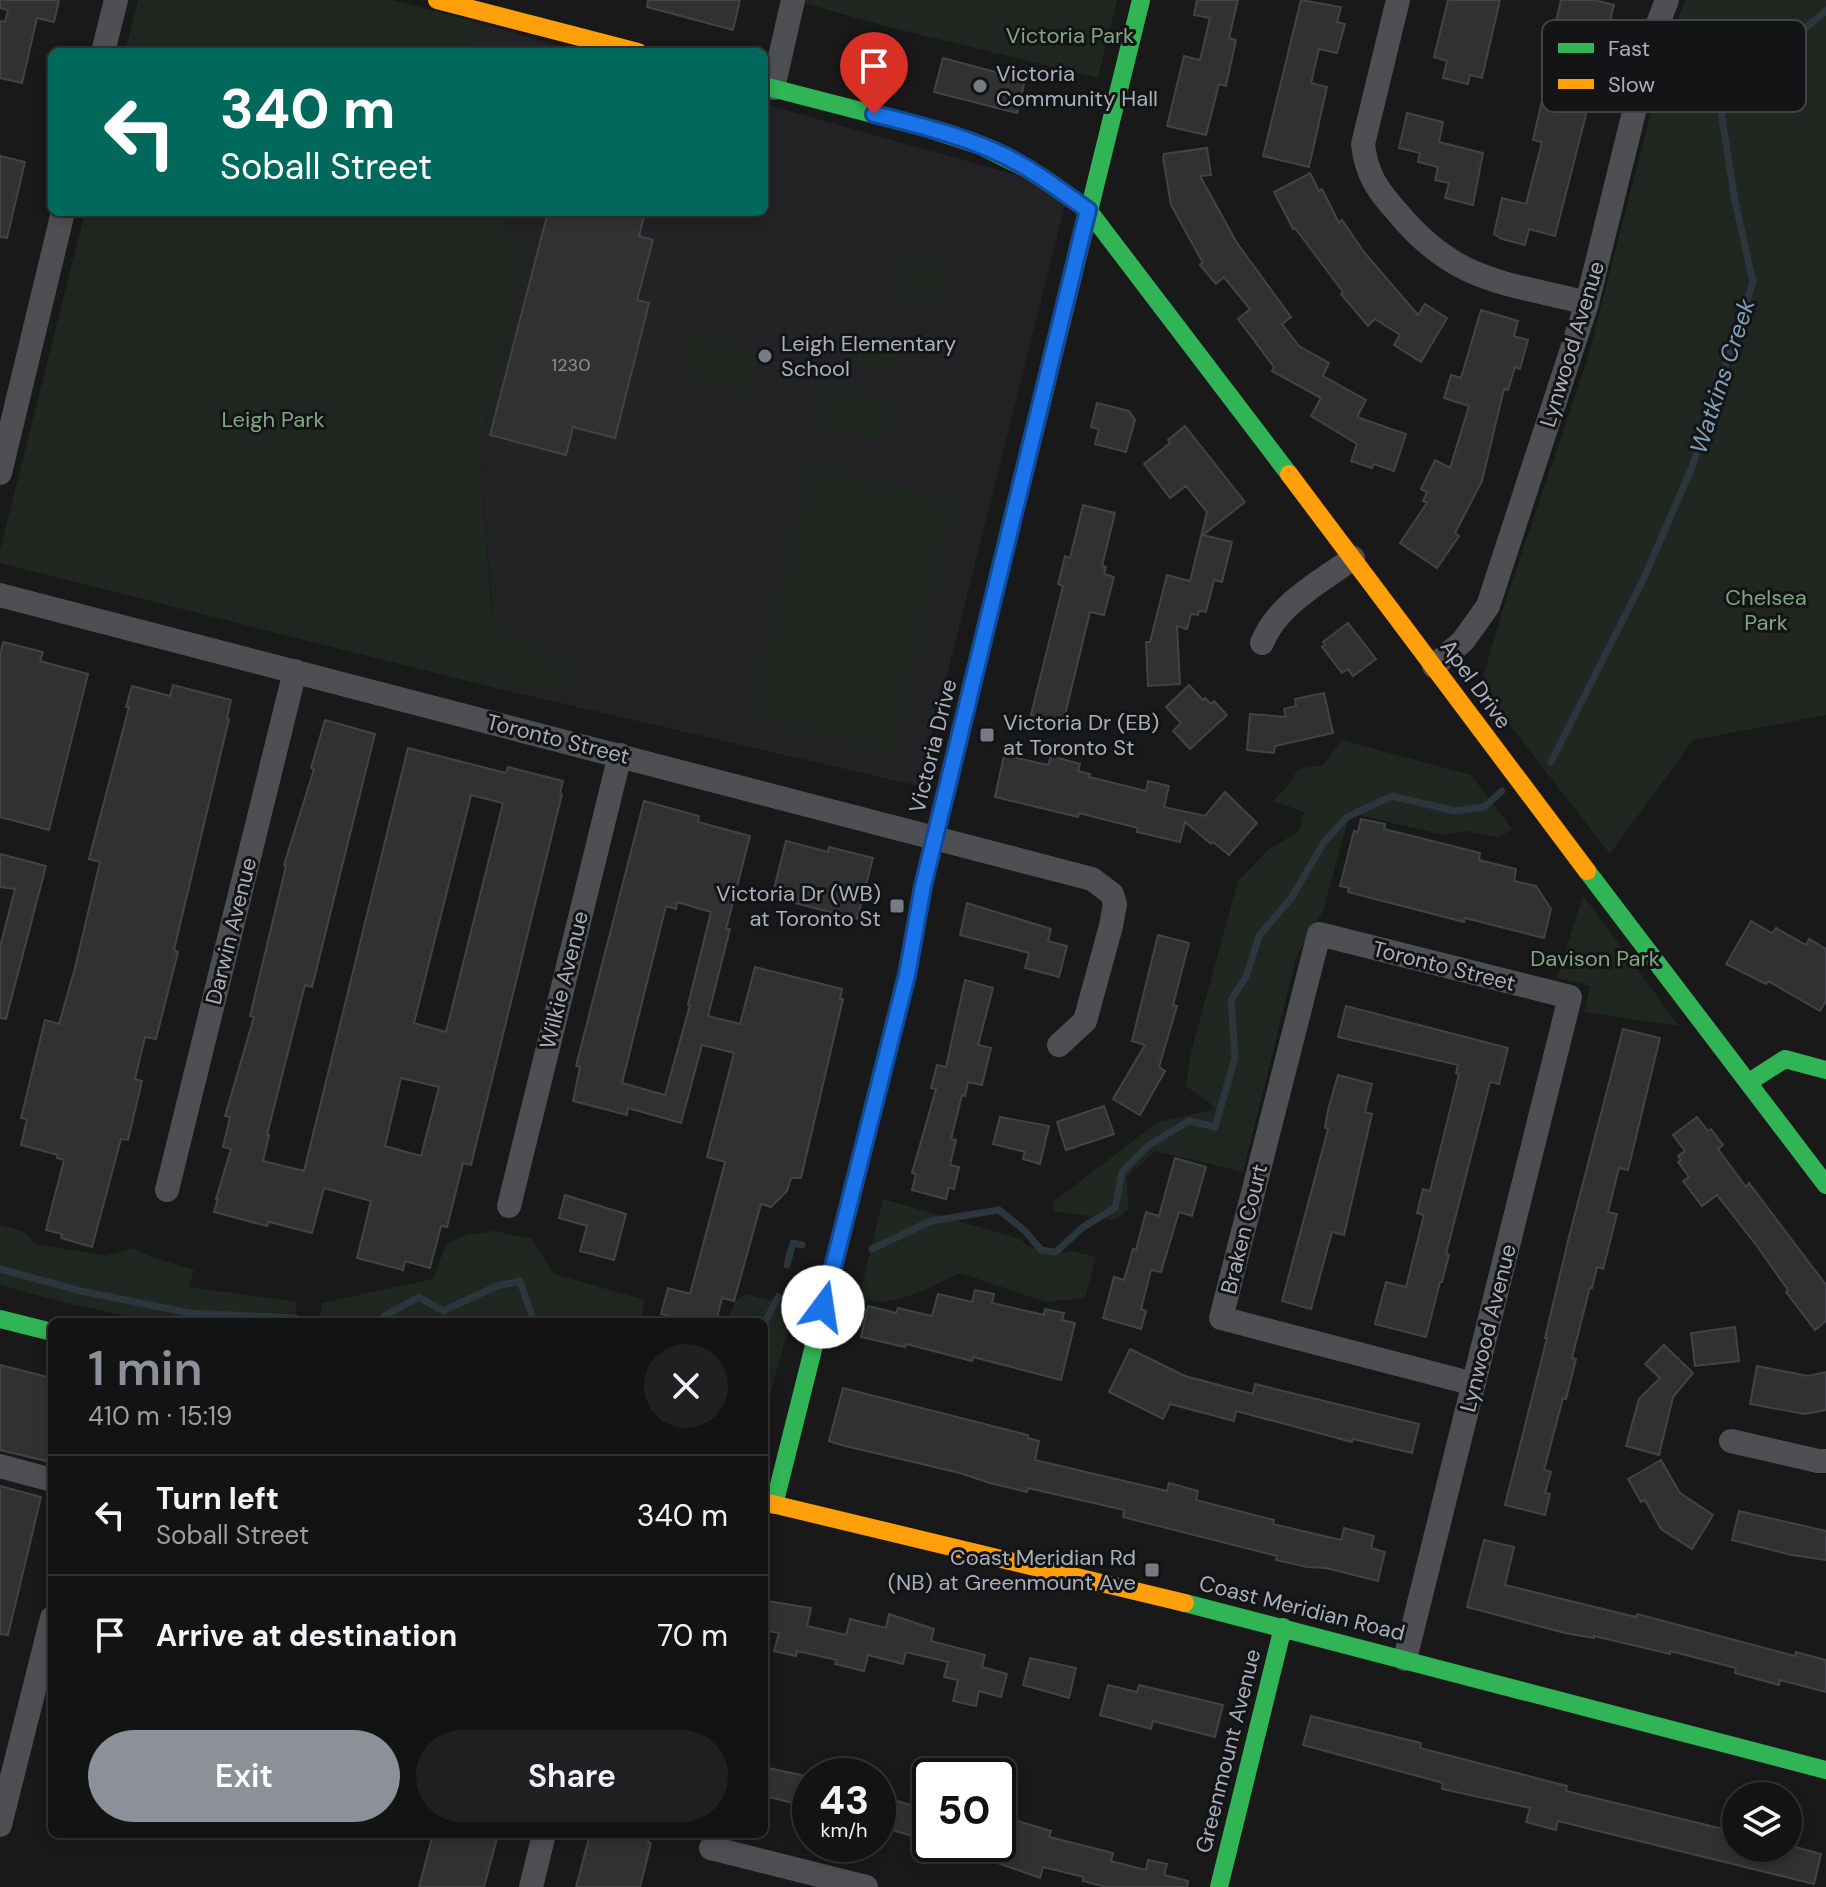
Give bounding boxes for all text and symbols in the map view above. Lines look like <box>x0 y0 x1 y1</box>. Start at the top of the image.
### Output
legend <box>1542 20 1806 112</box>
park label: Victoria Park <box>1006 21 1134 50</box>
pin <box>840 32 908 114</box>
text: Fast <box>1608 34 1650 63</box>
icon: arrive <box>852 44 896 88</box>
place label: Victoria Community Hall <box>996 59 1158 113</box>
text: Slow <box>1608 70 1655 99</box>
text: 340 m <box>220 72 395 145</box>
marker: Victoria Community Hall <box>971 77 989 95</box>
icon: left <box>88 80 192 184</box>
text: Soball Street <box>220 143 432 190</box>
street label: Lynwood Avenue <box>1533 258 1611 430</box>
water label: Watkins Creek <box>1682 294 1762 457</box>
place label: Leigh Elementary School <box>781 329 956 383</box>
marker: Leigh Elementary School <box>756 347 774 365</box>
house number: 1230 <box>552 353 590 377</box>
park label: Leigh Park <box>221 405 325 434</box>
park label: Chelsea Park <box>1725 583 1807 637</box>
street label: Apel Drive <box>1434 634 1518 734</box>
street label: Victoria Drive <box>902 676 964 816</box>
street label: Toronto Street <box>483 707 633 771</box>
place label: Victoria Dr (EB) at Toronto St <box>1003 708 1159 762</box>
marker: Victoria Dr (EB) at Toronto St <box>978 726 996 744</box>
street label: Darwin Avenue <box>199 854 263 1008</box>
place label: Victoria Dr (WB) at Toronto St <box>716 879 881 933</box>
marker: Victoria Dr (WB) at Toronto St <box>888 897 906 915</box>
street label: Wilkie Avenue <box>533 908 595 1052</box>
street label: Toronto Street <box>1369 934 1519 998</box>
park label: Davison Park <box>1530 944 1660 973</box>
street label: Braken Court <box>1214 1161 1274 1297</box>
street label: Lynwood Avenue <box>1453 1241 1523 1415</box>
position arrow <box>781 1265 865 1349</box>
text: 1 min <box>88 1337 203 1400</box>
button: close <box>644 1344 728 1428</box>
text: 410 m · 15:19 <box>88 1399 232 1433</box>
text: Turn left <box>156 1479 279 1518</box>
icon: left <box>88 1493 132 1537</box>
text: 340 m <box>637 1496 728 1535</box>
text: Soball Street <box>156 1518 309 1552</box>
place label: Coast Meridian Rd (NB) at Greenmount Ave <box>888 1543 1136 1597</box>
marker: Coast Meridian Rd (NB) at Greenmount Ave <box>1143 1561 1161 1579</box>
street label: Coast Meridian Road <box>1196 1568 1408 1648</box>
icon: arrive <box>88 1613 132 1657</box>
text: Arrive at destination <box>156 1616 457 1655</box>
text: 70 m <box>657 1616 728 1655</box>
street label: Greenmount Avenue <box>1189 1646 1267 1856</box>
button: Exit <box>88 1730 400 1822</box>
button: Share <box>416 1730 728 1822</box>
speed limit sign: 50 <box>912 1758 1016 1862</box>
text: 43 <box>819 1774 869 1826</box>
map controls <box>1722 1782 1802 1862</box>
button: layers <box>1722 1782 1802 1862</box>
text: km/h <box>820 1817 868 1843</box>

